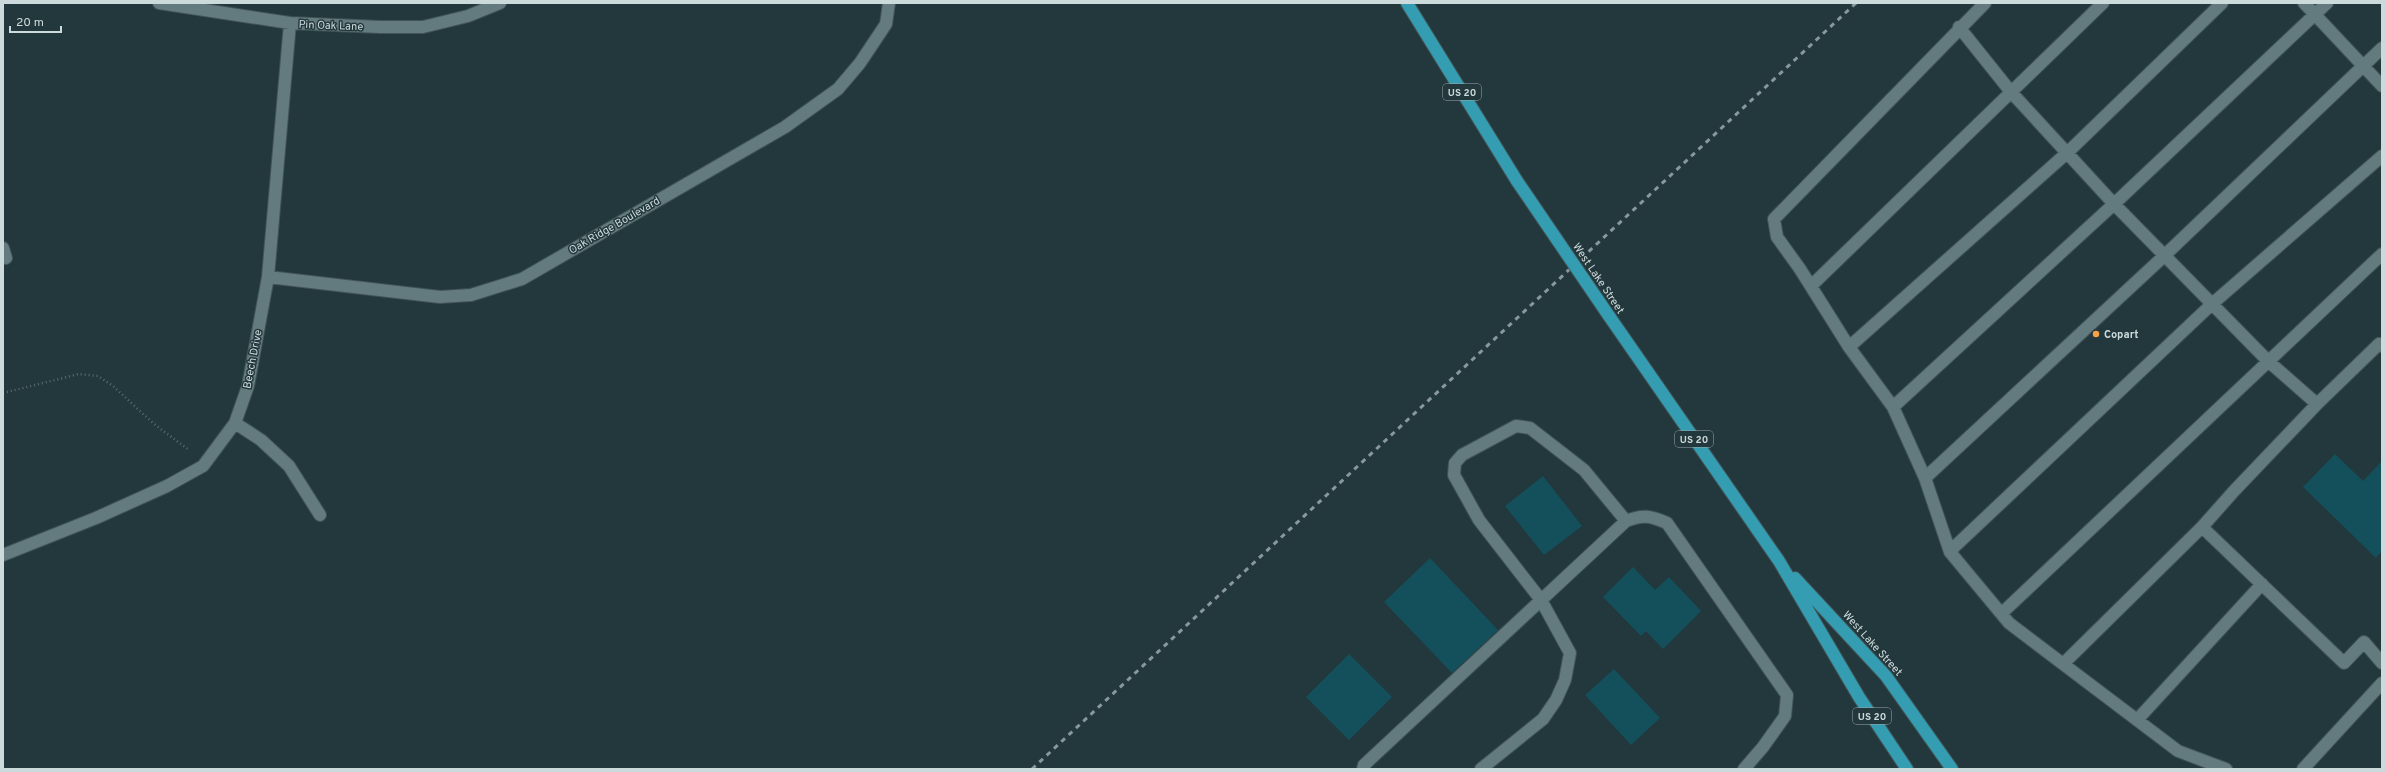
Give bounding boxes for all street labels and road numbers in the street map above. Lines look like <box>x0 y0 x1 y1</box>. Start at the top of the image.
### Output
street label: Pin Oak Lane <box>298 18 364 34</box>
road number: US 20 <box>1443 84 1481 100</box>
street label: Oak Ridge Boulevard <box>567 194 662 258</box>
street label: West Lake Street <box>1569 240 1627 317</box>
street label: Beech Drive <box>240 328 266 390</box>
road number: US 20 <box>1675 431 1713 447</box>
street label: West Lake Street <box>1839 608 1905 679</box>
road number: US 20 <box>1853 708 1891 724</box>

